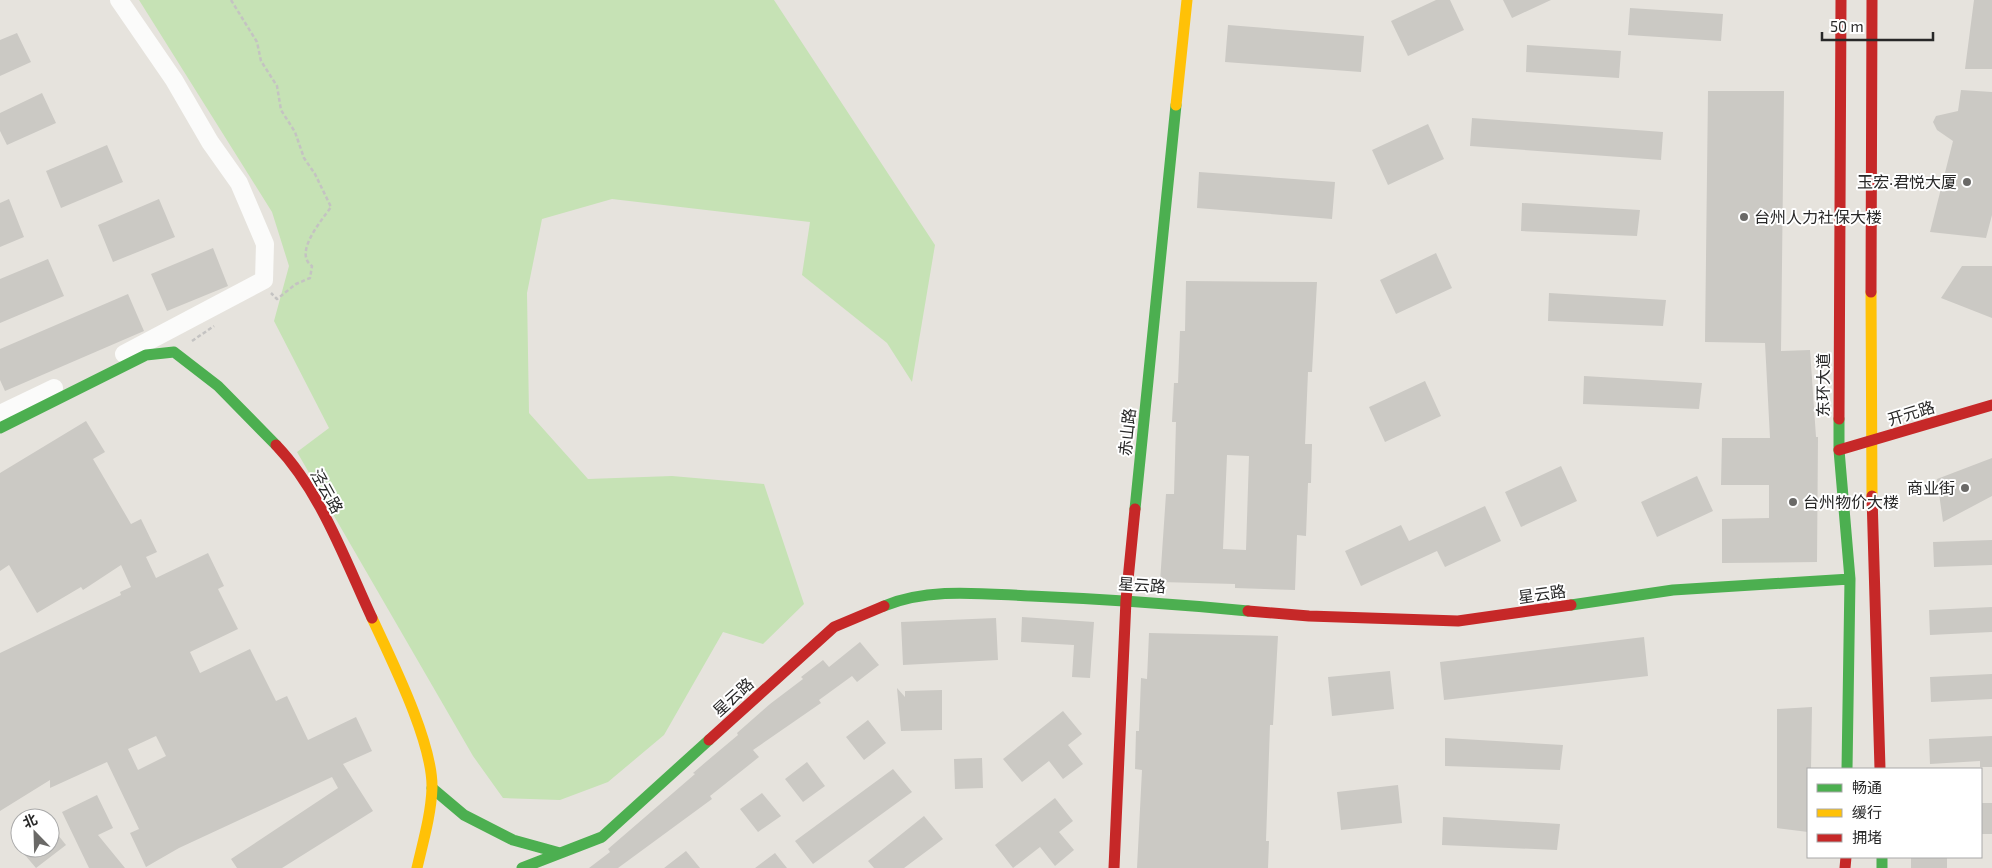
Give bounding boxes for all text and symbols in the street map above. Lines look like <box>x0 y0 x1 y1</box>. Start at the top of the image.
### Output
scale bar <box>1822 10 1933 42</box>
text: 50 m <box>1830 17 1864 35</box>
place label: 玉宏·君悦大厦 <box>1857 172 1957 191</box>
marker: 玉宏·君悦大厦 <box>1961 176 1973 188</box>
place label: 台州人力社保大楼 <box>1754 207 1882 226</box>
marker: 台州人力社保大楼 <box>1738 211 1750 223</box>
street label: 东环大道 <box>1813 353 1832 417</box>
street label: 开元路 <box>1885 396 1937 429</box>
street label: 赤山路 <box>1115 407 1138 457</box>
street label: 泾云路 <box>307 465 347 516</box>
place label: 商业街 <box>1907 478 1955 497</box>
marker: 商业街 <box>1959 482 1971 494</box>
place label: 台州物价大楼 <box>1803 492 1899 511</box>
marker: 台州物价大楼 <box>1787 496 1799 508</box>
street label: 星云路 <box>1117 573 1167 596</box>
street label: 星云路 <box>1517 581 1567 606</box>
street label: 星云路 <box>708 674 757 720</box>
legend <box>1807 768 1982 858</box>
text: 畅通 <box>1852 778 1882 796</box>
text: 缓行 <box>1852 803 1882 821</box>
north arrow <box>10 808 60 858</box>
text: 北 <box>20 810 39 831</box>
text: 拥堵 <box>1852 828 1882 846</box>

